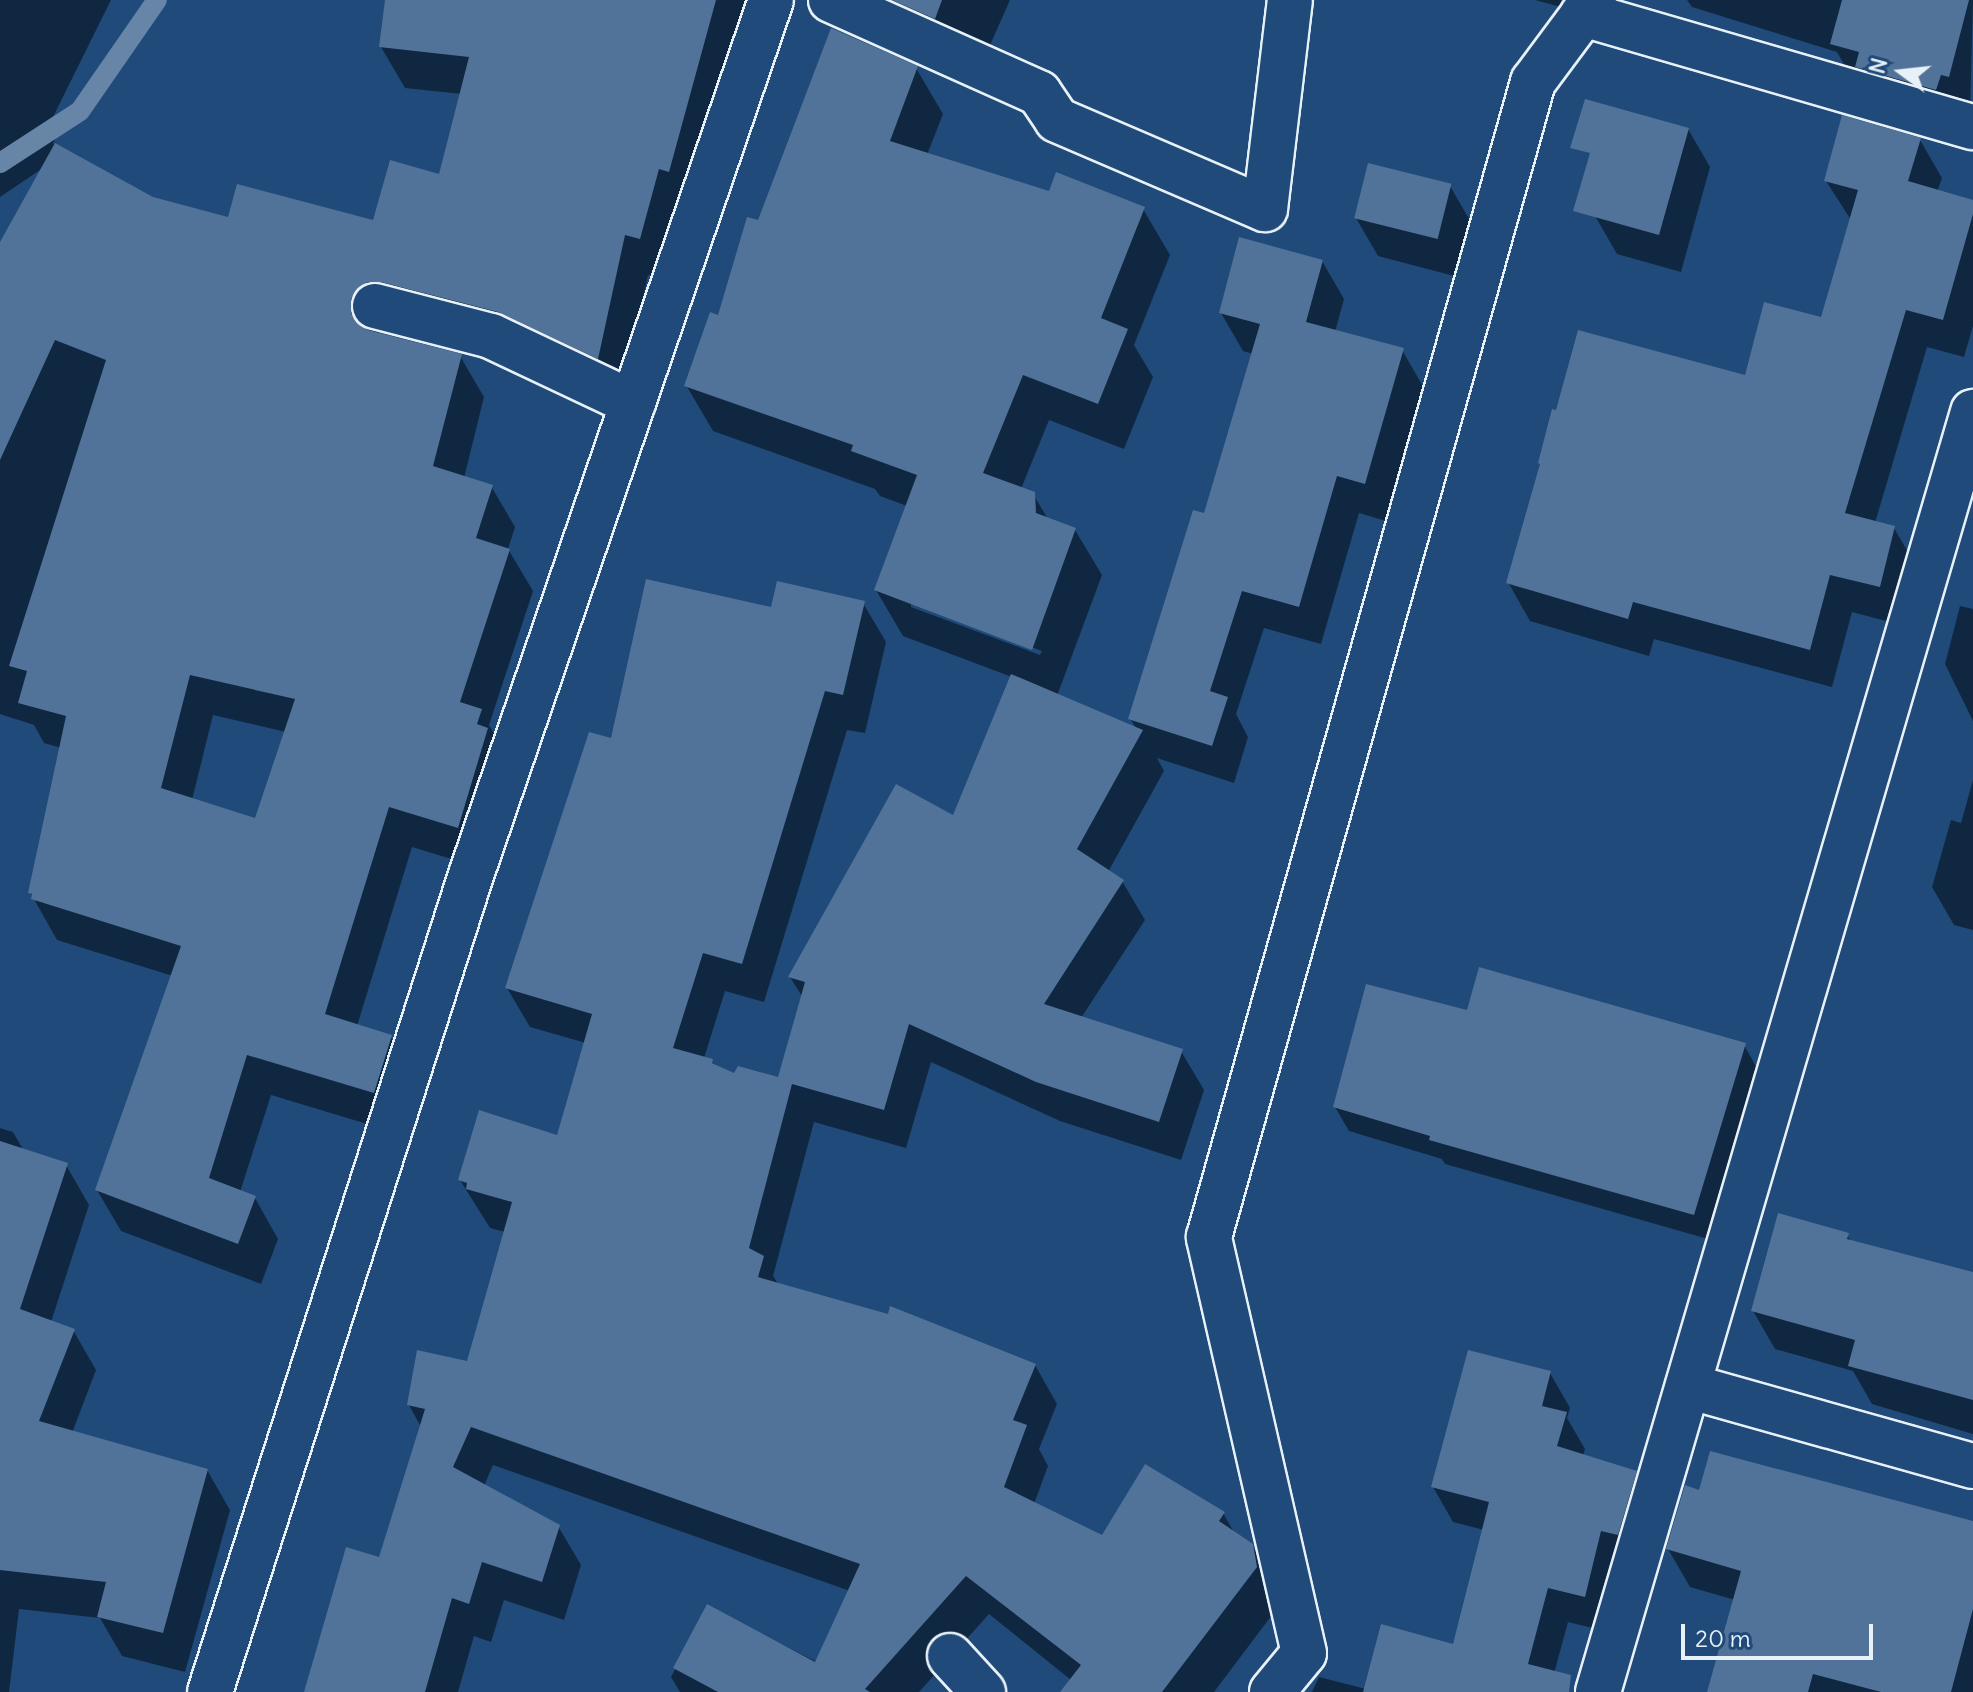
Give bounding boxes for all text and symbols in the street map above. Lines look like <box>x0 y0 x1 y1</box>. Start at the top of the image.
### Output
north arrow <box>1861 32 1941 112</box>
text: N <box>1862 55 1893 77</box>
scale bar <box>1685 1608 1877 1658</box>
text: 20 m <box>1695 1623 1751 1653</box>

